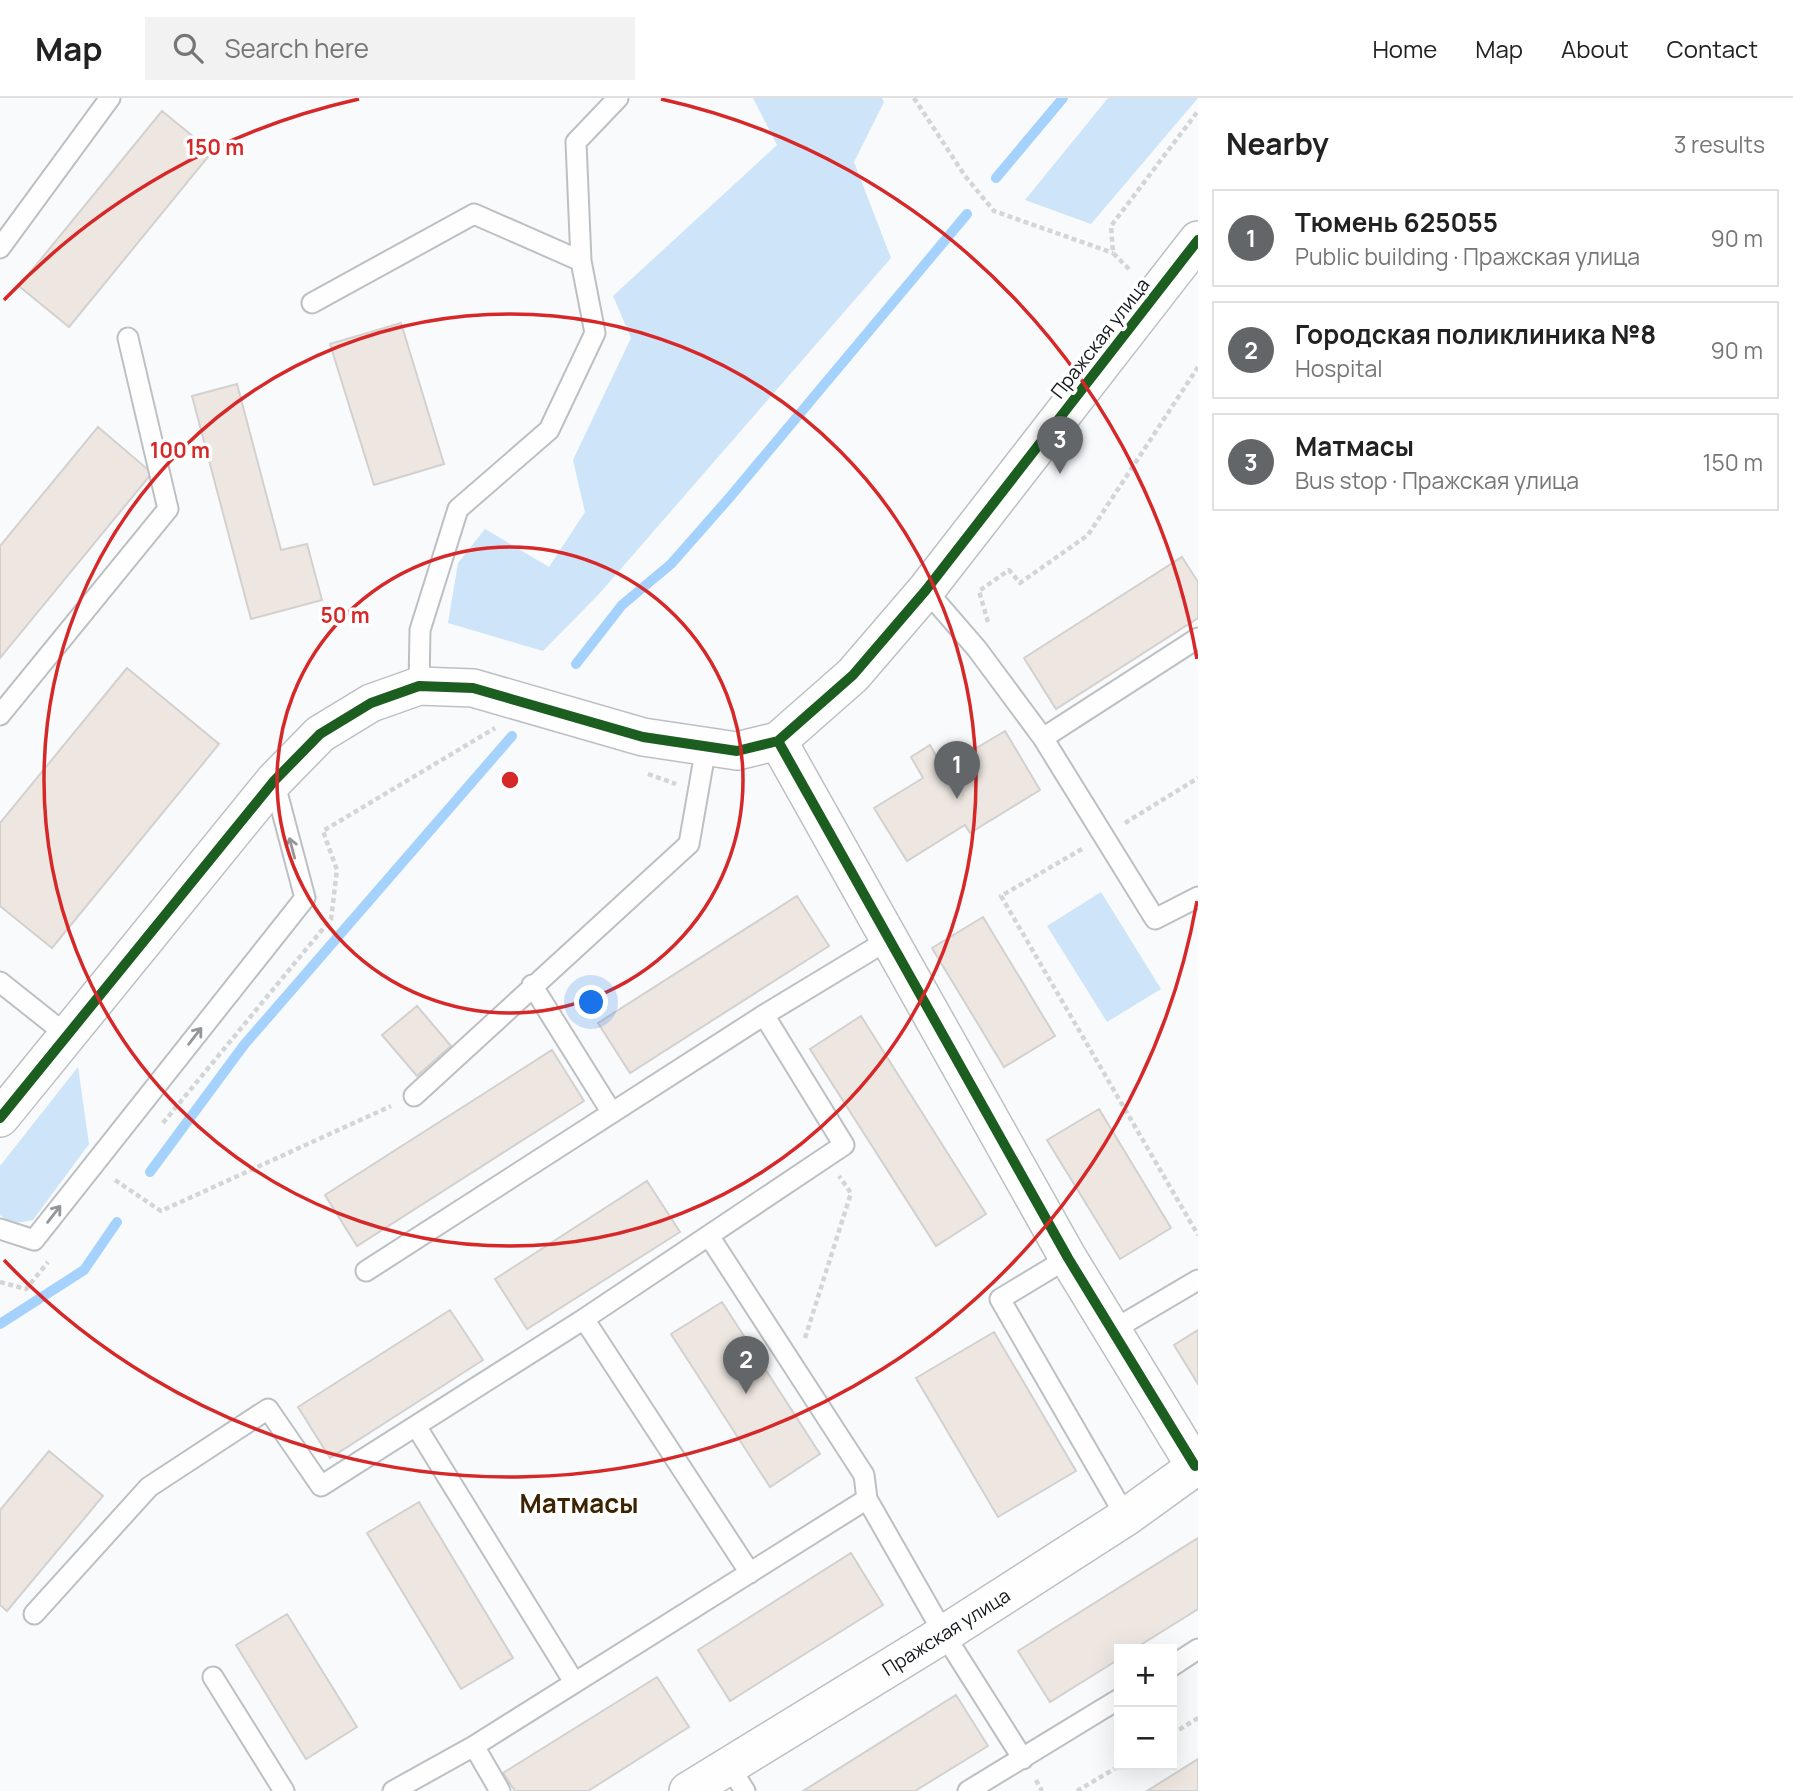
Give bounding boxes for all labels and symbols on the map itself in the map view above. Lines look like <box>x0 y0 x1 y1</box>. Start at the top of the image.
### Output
text: 150 m <box>186 133 244 161</box>
street label: Пражская улица <box>1045 272 1155 404</box>
pin: 3 <box>1037 416 1083 474</box>
text: 100 m <box>150 436 210 464</box>
text: 50 m <box>320 601 370 629</box>
pin: 1 <box>934 741 980 799</box>
centre of rings <box>498 768 522 792</box>
one-way arrow <box>284 837 297 859</box>
your location <box>574 985 608 1019</box>
one-way arrow <box>188 1027 203 1045</box>
one-way arrow <box>47 1205 62 1224</box>
pin: 2 <box>723 1336 769 1394</box>
district label: Матмасы <box>519 1485 639 1521</box>
street label: Пражская улица <box>877 1582 1015 1682</box>

